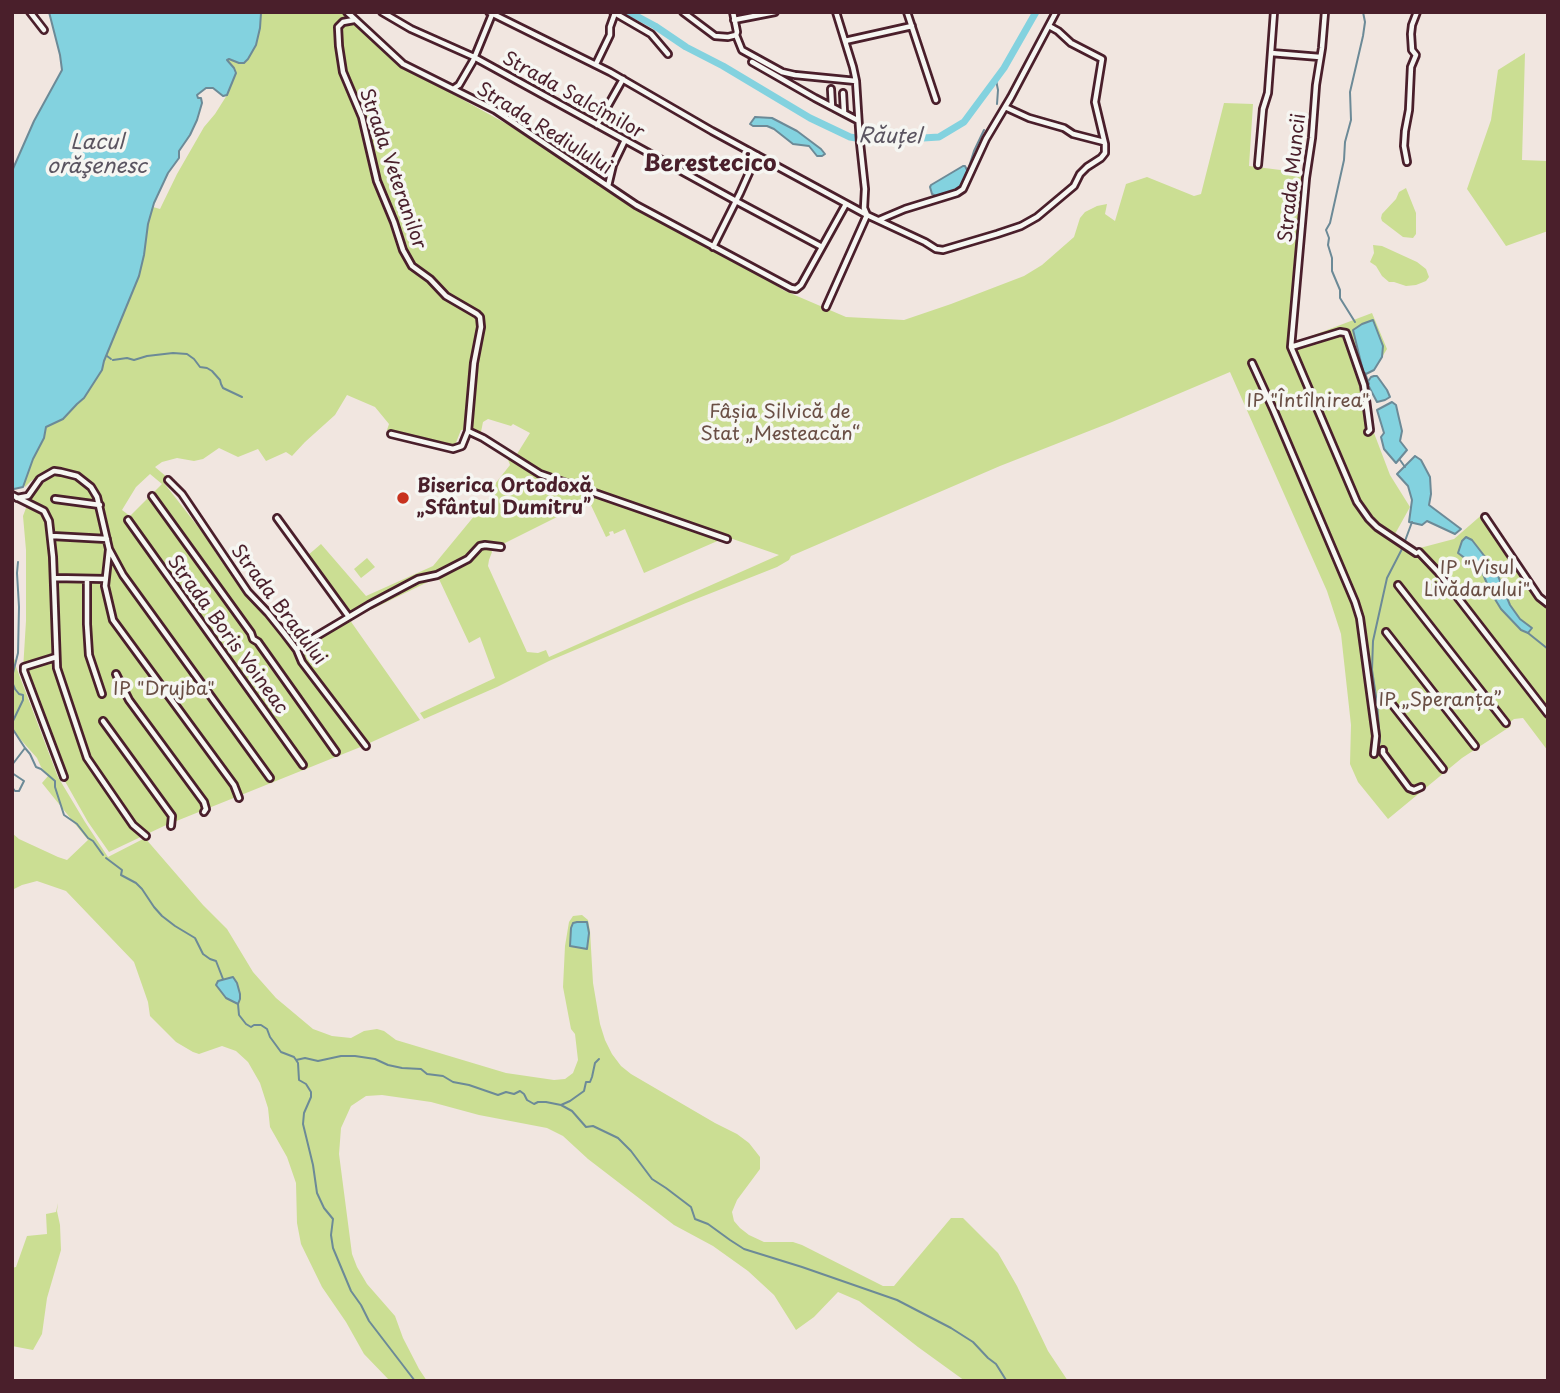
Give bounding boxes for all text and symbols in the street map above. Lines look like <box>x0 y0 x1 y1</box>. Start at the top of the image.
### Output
street label: Strada Salcîmilor <box>498 48 648 144</box>
street label: Strada Rediulului <box>472 78 616 180</box>
street label: Strada Veteranilor <box>354 86 430 252</box>
street label: Strada Muncii <box>1275 112 1311 244</box>
water label: Răuțel <box>858 124 922 150</box>
water label: Lacul orăşenesc <box>47 130 147 180</box>
district label: Berestecico <box>643 151 777 179</box>
park label: IP "Întîlnirea" <box>1247 391 1369 413</box>
park label: Fâșia Silvică de Stat „Mesteacăn“ <box>700 402 860 446</box>
place label: Biserica Ortodoxă „Sfântul Dumitru” <box>417 476 593 520</box>
marker: Biserica Ortodoxă „Sfântul Dumitru” <box>395 490 411 506</box>
street label: Strada Bradului <box>225 540 331 670</box>
street label: Strada Boris Voineac <box>162 551 292 719</box>
park label: IP "Visul Livădarului" <box>1424 558 1530 602</box>
park label: IP "Drujba" <box>113 679 215 701</box>
park label: IP „Speranța” <box>1378 690 1502 712</box>

